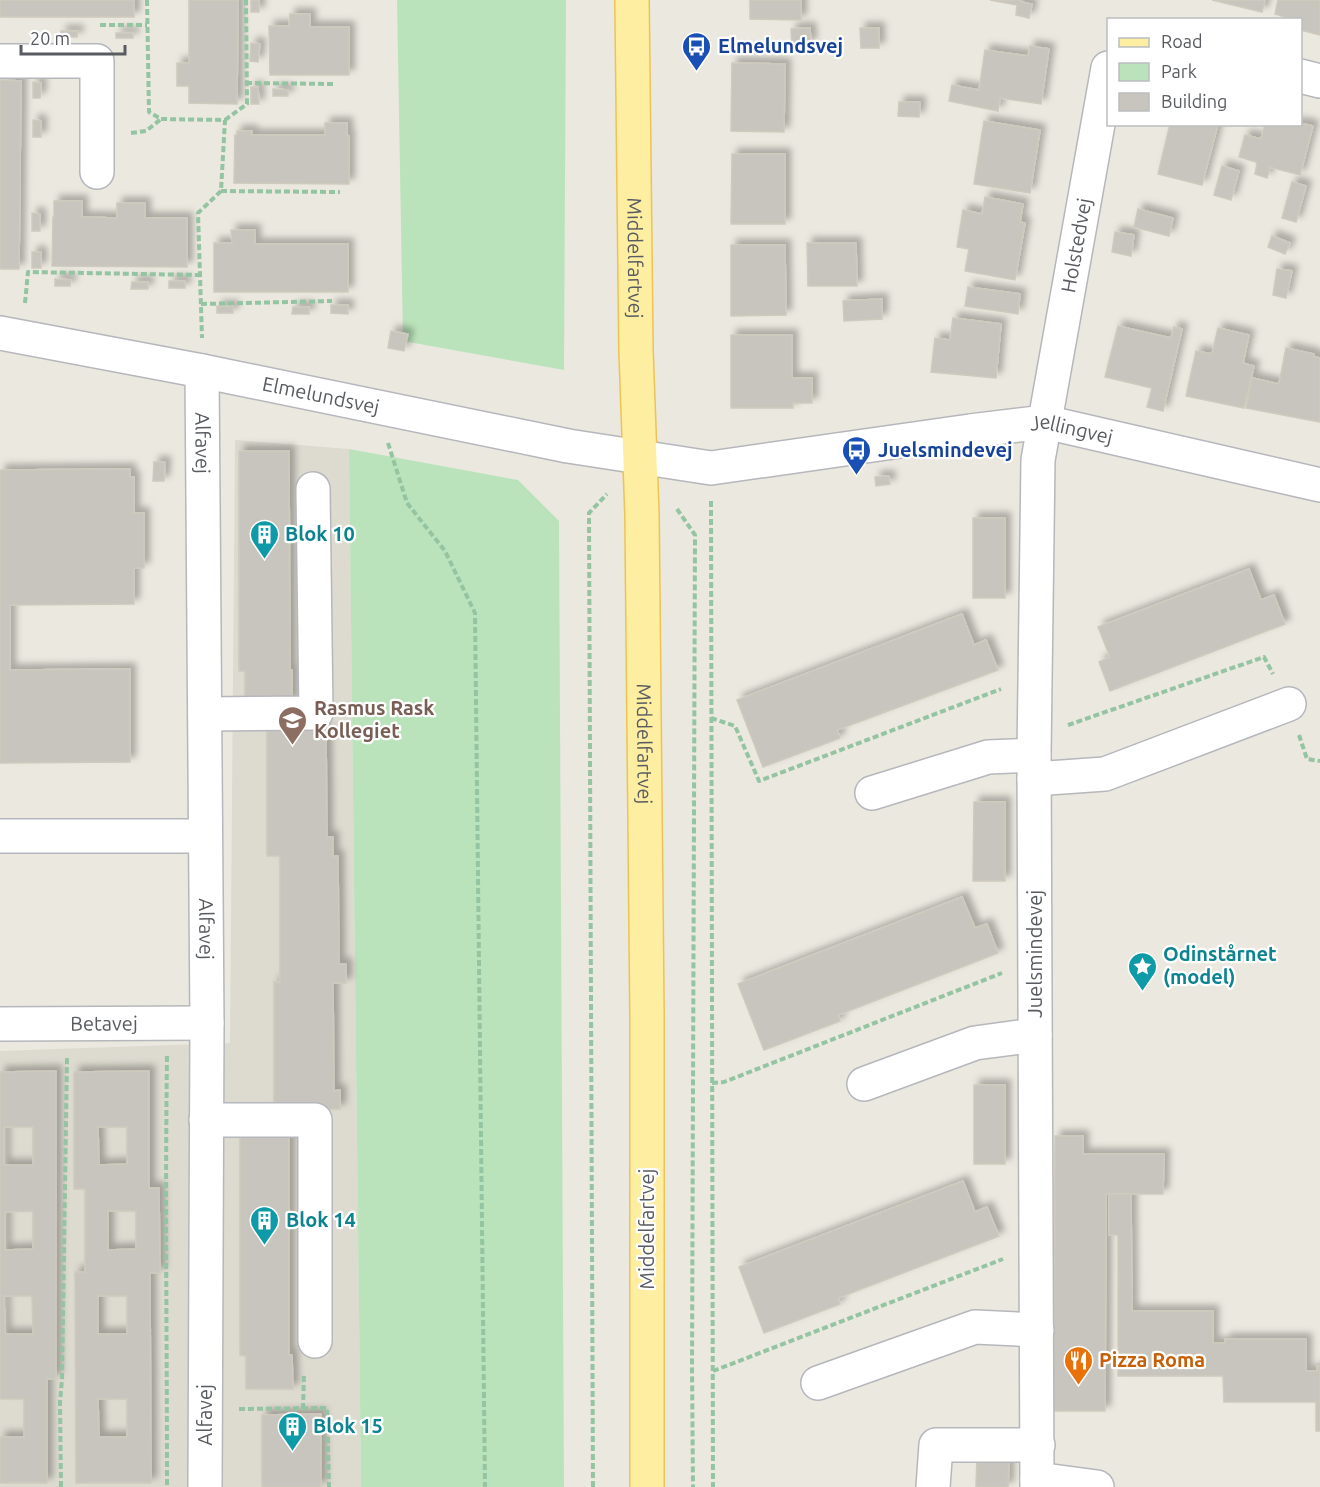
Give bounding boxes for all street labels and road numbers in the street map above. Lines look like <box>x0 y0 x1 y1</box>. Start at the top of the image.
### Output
street label: Holstedvej <box>1056 196 1096 295</box>
street label: Middelfartvej <box>623 197 648 319</box>
street label: Elmelundsvej <box>261 372 382 418</box>
street label: Jellingvej <box>1028 409 1115 448</box>
street label: Alfavej <box>191 412 215 474</box>
street label: Middelfartvej <box>633 683 657 804</box>
street label: Juelsmindevej <box>1023 890 1046 1018</box>
street label: Alfavej <box>195 898 219 960</box>
street label: Betavej <box>70 1011 138 1035</box>
street label: Middelfartvej <box>635 1169 658 1289</box>
street label: Alfavej <box>193 1384 216 1446</box>

